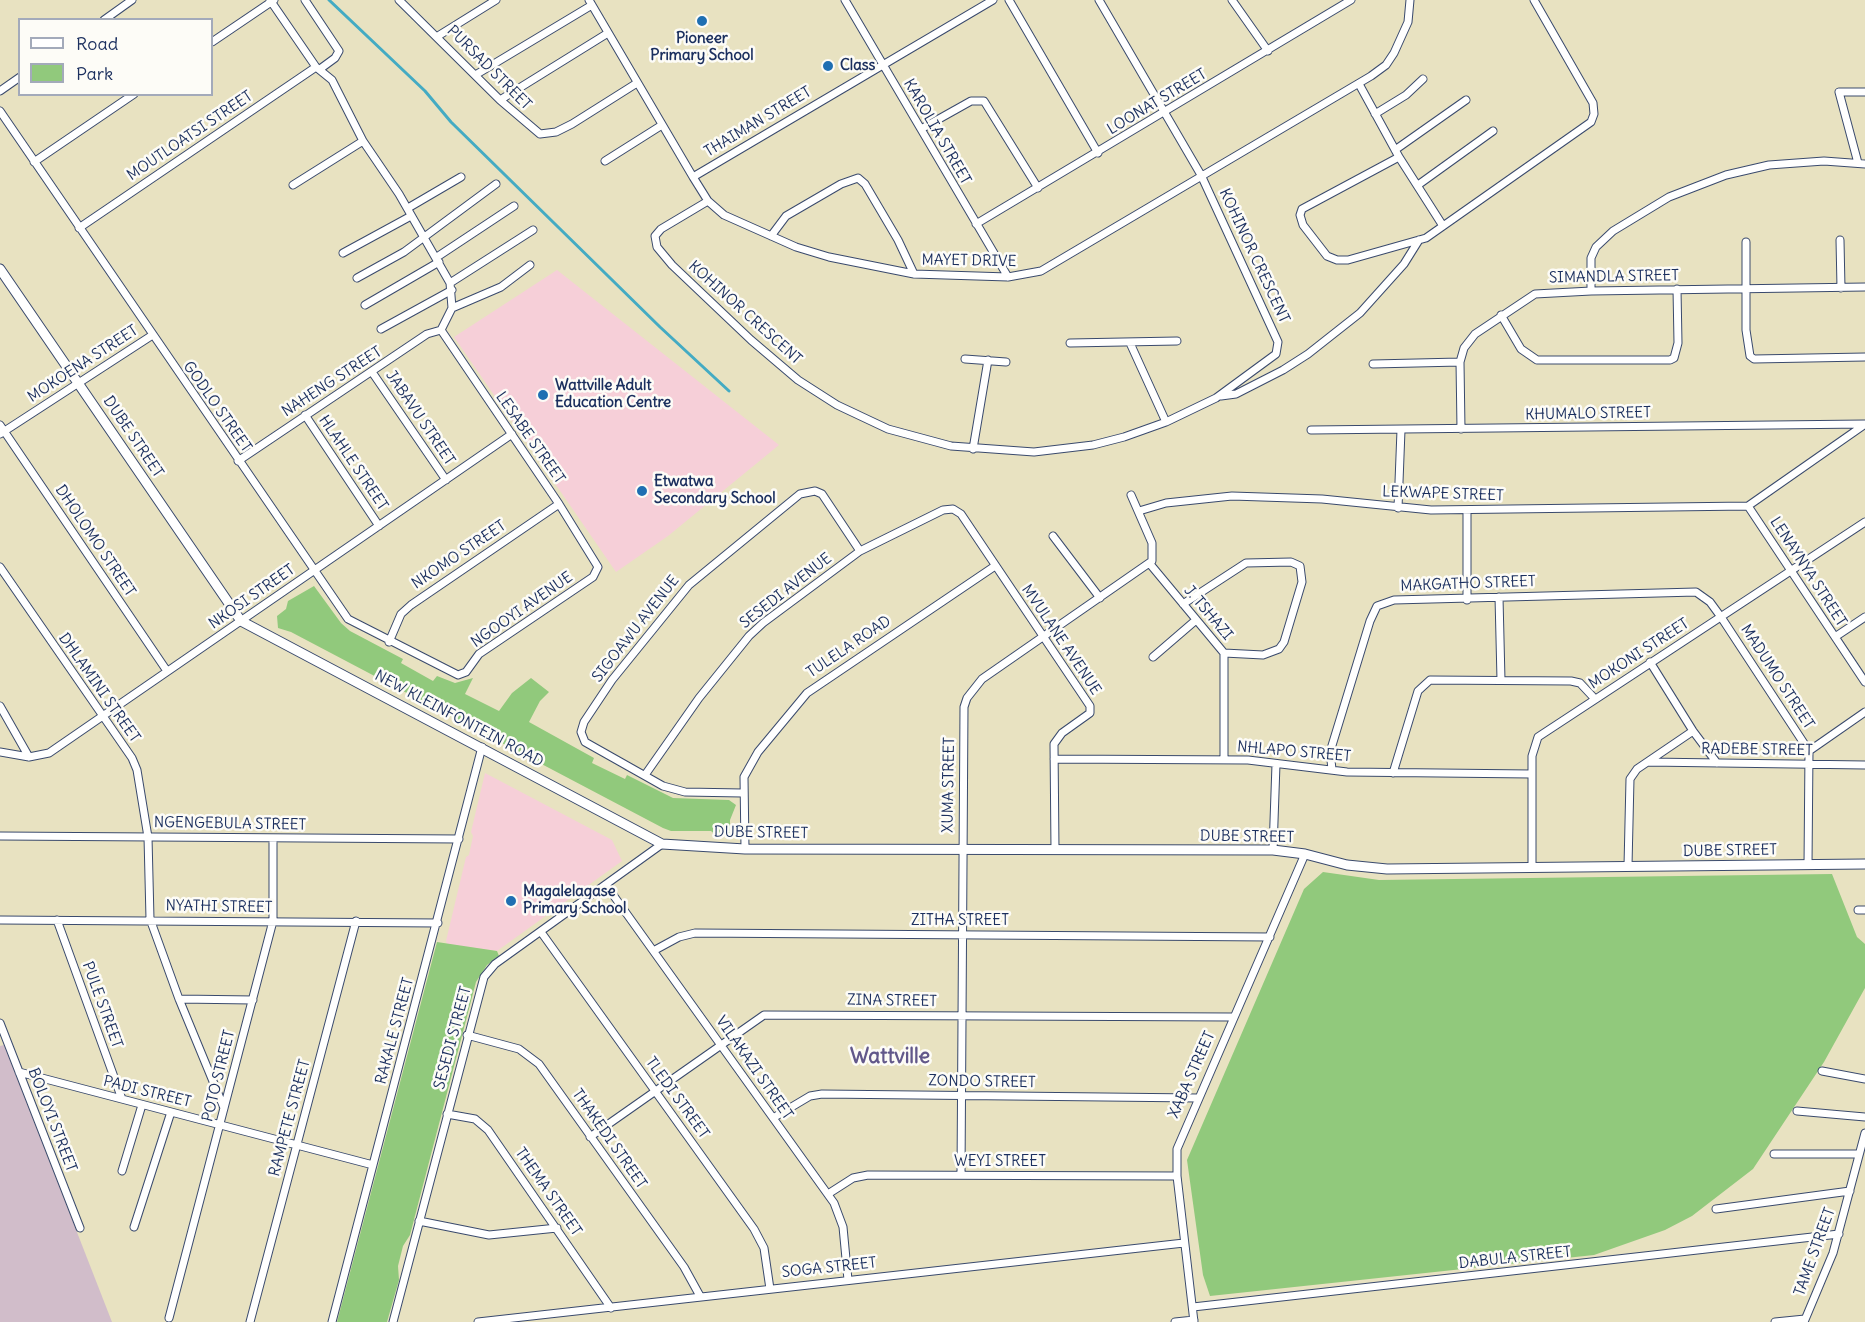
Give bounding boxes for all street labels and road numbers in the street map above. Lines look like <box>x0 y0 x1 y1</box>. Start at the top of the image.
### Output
street label: PURSAD STREET <box>443 22 535 114</box>
street label: LOONAT STREET <box>1104 65 1210 139</box>
street label: KAROLIA STREET <box>899 76 975 188</box>
street label: THAIMAN STREET <box>701 83 815 161</box>
street label: MOUTLOATSI STREET <box>124 87 256 185</box>
street label: KOHINOR CRESCENT <box>1215 186 1293 326</box>
street label: MAYET DRIVE <box>922 251 1016 271</box>
street label: KOHINOR CRESCENT <box>685 257 805 369</box>
street label: SIMANDLA STREET <box>1549 267 1679 287</box>
street label: MOKOENA STREET <box>24 322 142 406</box>
street label: NAHENG STREET <box>279 343 385 421</box>
street label: GODLO STREET <box>179 358 255 456</box>
street label: JABAVU STREET <box>382 367 458 469</box>
street label: LESABE STREET <box>492 389 568 487</box>
street label: DUBE STREET <box>99 393 167 481</box>
street label: KHUMALO STREET <box>1525 404 1651 424</box>
street label: HLAHLE STREET <box>315 412 391 514</box>
street label: DHOLOMO STREET <box>51 482 139 600</box>
street label: LEKWAPE STREET <box>1382 483 1504 505</box>
street label: LENAYNYA STREET <box>1766 514 1850 630</box>
street label: NKOMO STREET <box>409 517 509 593</box>
street label: SESEDI AVENUE <box>737 550 835 632</box>
street label: NKOSI STREET <box>206 561 298 633</box>
street label: NGOOYI AVENUE <box>468 568 576 652</box>
street label: SIGOAWU AVENUE <box>589 572 683 686</box>
street label: MAKGATHO STREET <box>1400 573 1536 595</box>
street label: MVULANE AVENUE <box>1017 581 1105 699</box>
street label: J. TSHAZI <box>1180 582 1236 644</box>
street label: TULELA ROAD <box>803 612 895 682</box>
street label: MOKONI STREET <box>1585 615 1693 693</box>
street label: MADUMO STREET <box>1736 621 1818 733</box>
street label: DHLAMINI STREET <box>54 630 144 746</box>
street label: NEW KLEINFONTEIN ROAD <box>372 667 546 771</box>
street label: XUMA STREET <box>939 737 959 833</box>
street label: NHLAPO STREET <box>1236 738 1352 766</box>
street label: RADEBE STREET <box>1701 740 1813 760</box>
street label: NGENGEBULA STREET <box>154 814 306 834</box>
street label: DUBE STREET <box>714 823 808 843</box>
street label: DUBE STREET <box>1200 827 1294 847</box>
street label: DUBE STREET <box>1683 841 1777 861</box>
street label: NYATHI STREET <box>165 897 273 917</box>
street label: ZITHA STREET <box>911 912 1009 930</box>
street label: PULE STREET <box>78 959 126 1051</box>
street label: RAKALE STREET <box>372 976 418 1086</box>
street label: SESEDI STREET <box>431 985 475 1091</box>
street label: ZINA STREET <box>847 991 937 1011</box>
street label: VILAKAZI STREET <box>712 1013 796 1123</box>
street label: POTO STREET <box>199 1028 239 1124</box>
street label: XABA STREET <box>1165 1029 1219 1121</box>
street label: TLEDI STREET <box>641 1054 713 1142</box>
street label: RAMPETE STREET <box>266 1057 314 1179</box>
street label: BOLOYI STREET <box>24 1065 80 1175</box>
street label: PADI STREET <box>101 1072 193 1112</box>
street label: ZONDO STREET <box>928 1072 1036 1092</box>
street label: THAKEDI STREET <box>568 1086 650 1192</box>
street label: THEMA STREET <box>511 1144 585 1240</box>
street label: WEYI STREET <box>954 1153 1046 1171</box>
street label: TAME STREET <box>1791 1205 1839 1299</box>
street label: DABULA STREET <box>1458 1243 1572 1273</box>
street label: SOGA STREET <box>781 1254 877 1282</box>

